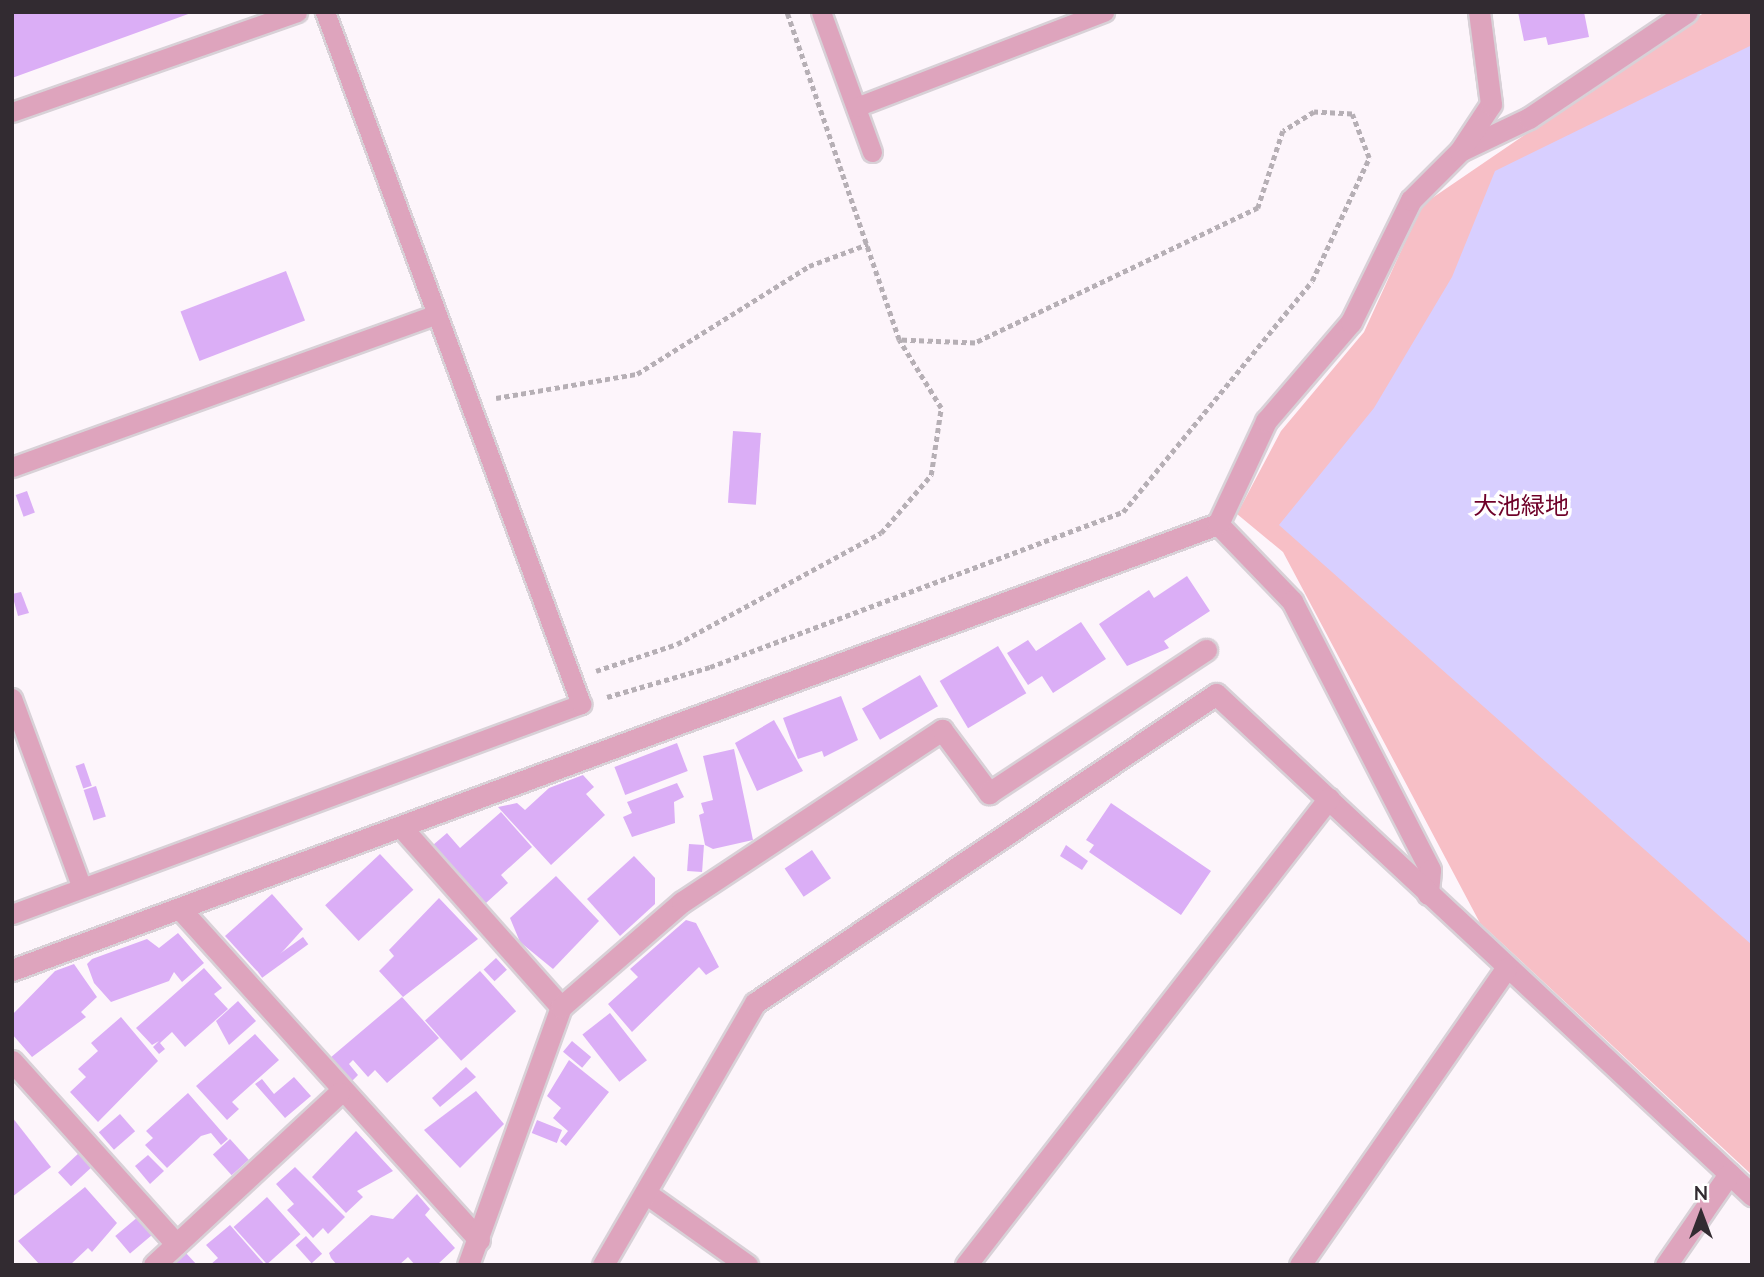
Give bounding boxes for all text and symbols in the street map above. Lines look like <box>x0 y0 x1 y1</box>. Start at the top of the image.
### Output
park label: 大池緑地 <box>1473 492 1569 520</box>
north arrow <box>1666 1179 1736 1249</box>
text: N <box>1694 1181 1708 1205</box>

